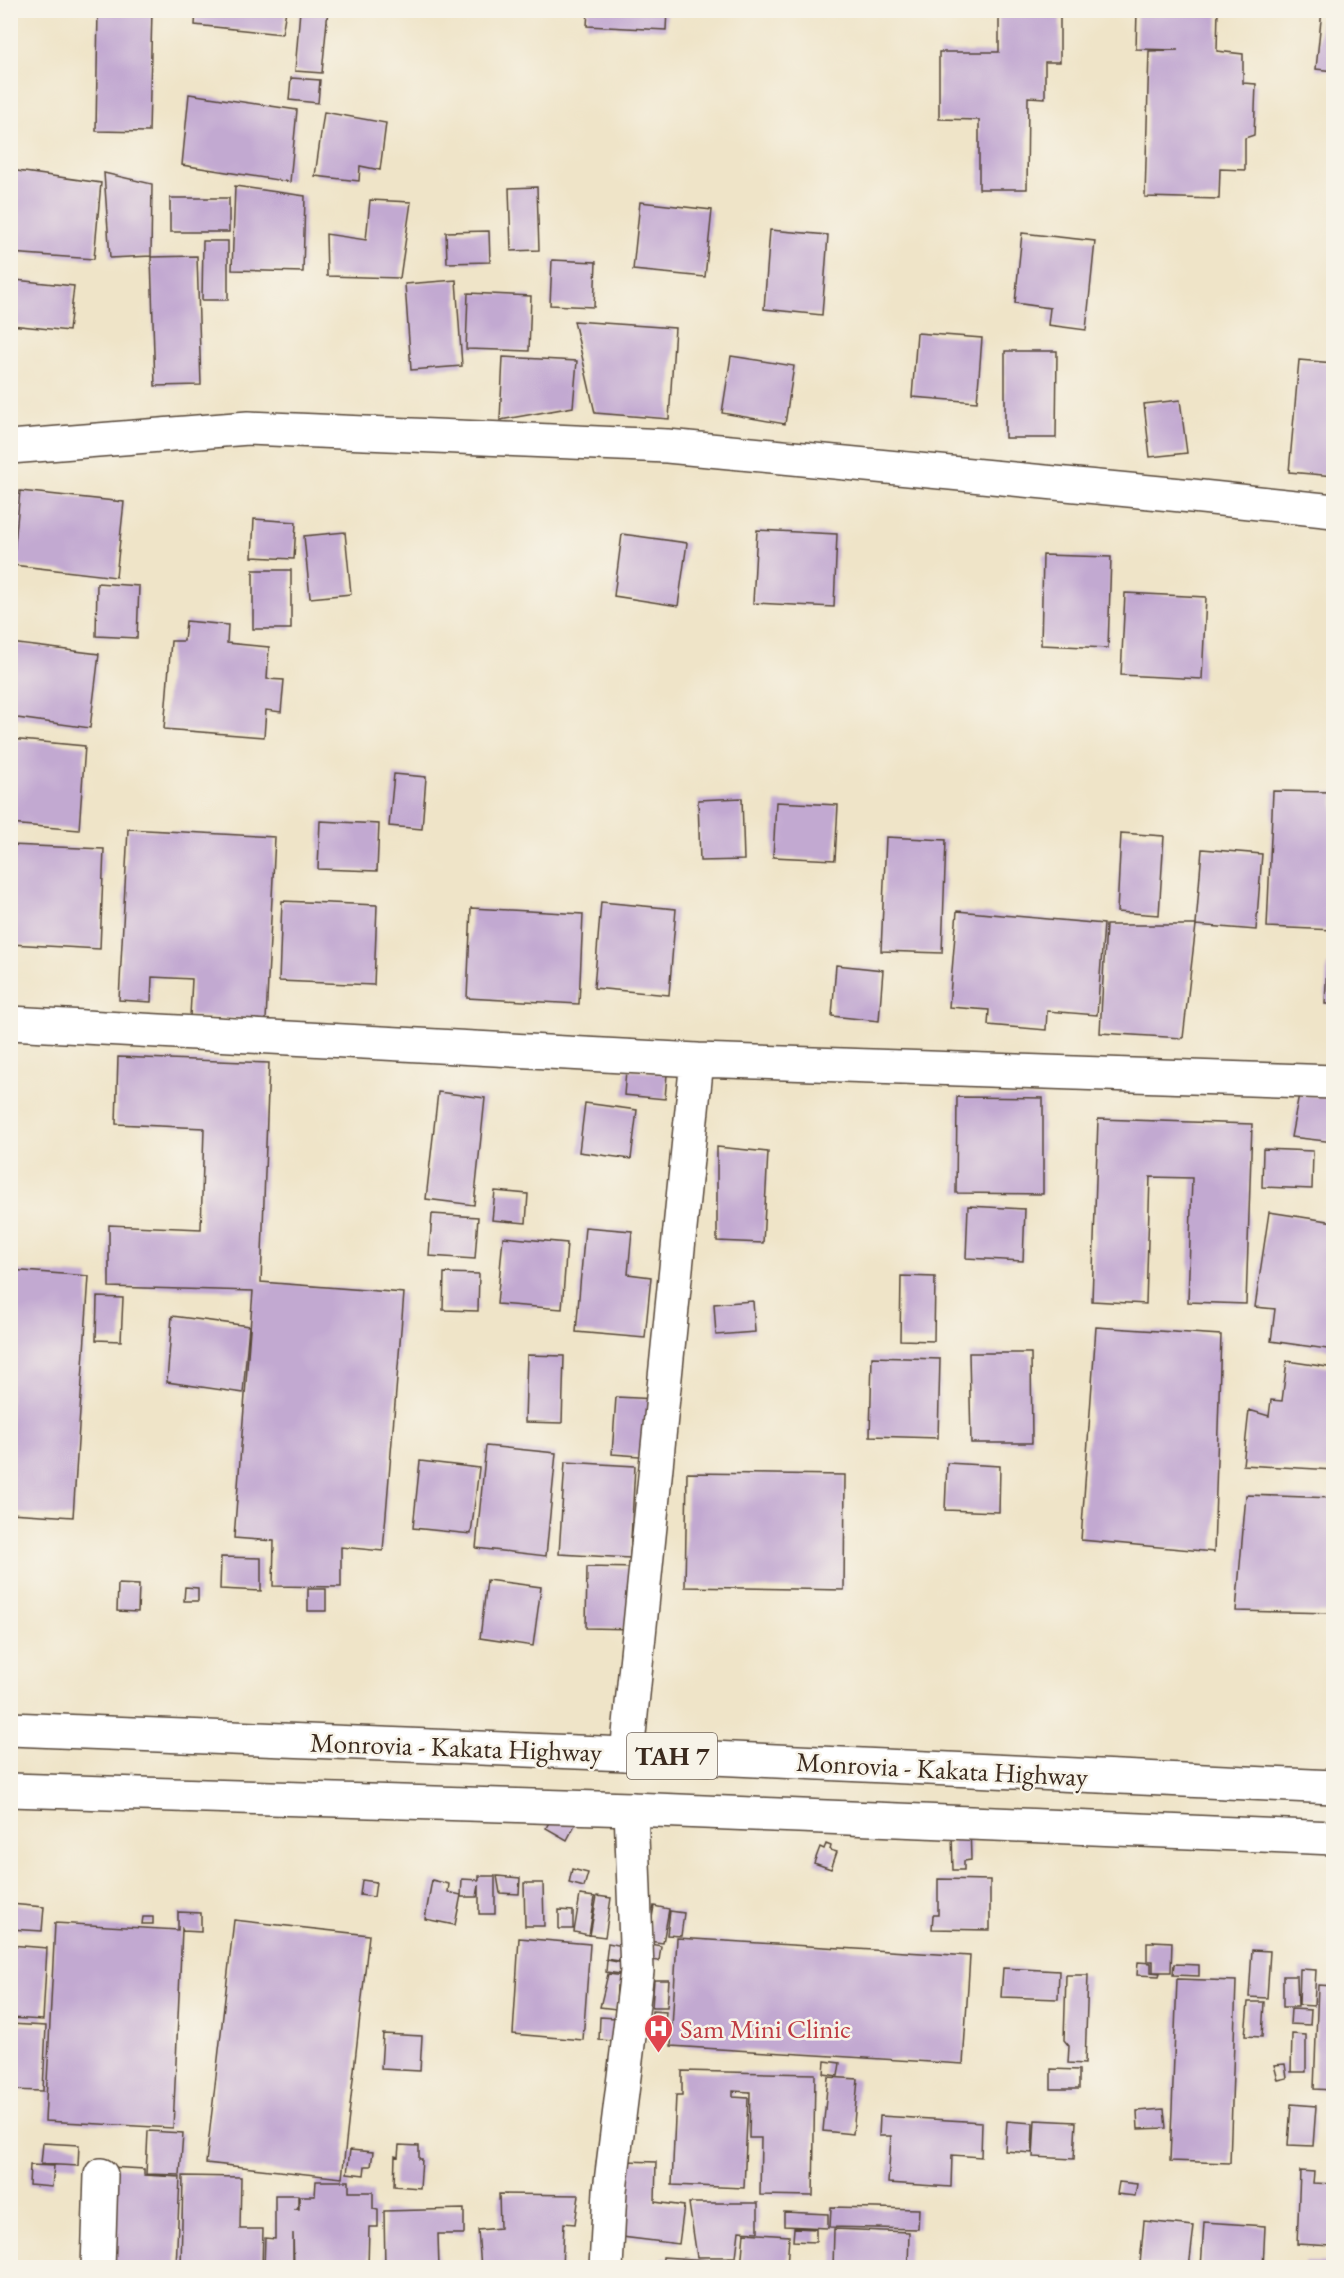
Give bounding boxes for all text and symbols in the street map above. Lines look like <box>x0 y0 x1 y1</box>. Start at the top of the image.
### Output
street label: Monrovia - Kakata Highway <box>310 1724 603 1770</box>
road number: TAH 7 <box>627 1733 717 1779</box>
street label: Monrovia - Kakata Highway <box>795 1744 1089 1794</box>
place label: Sam Mini Clinic <box>680 2011 851 2046</box>
hospital icon: Sam Mini Clinic <box>643 2012 675 2054</box>

